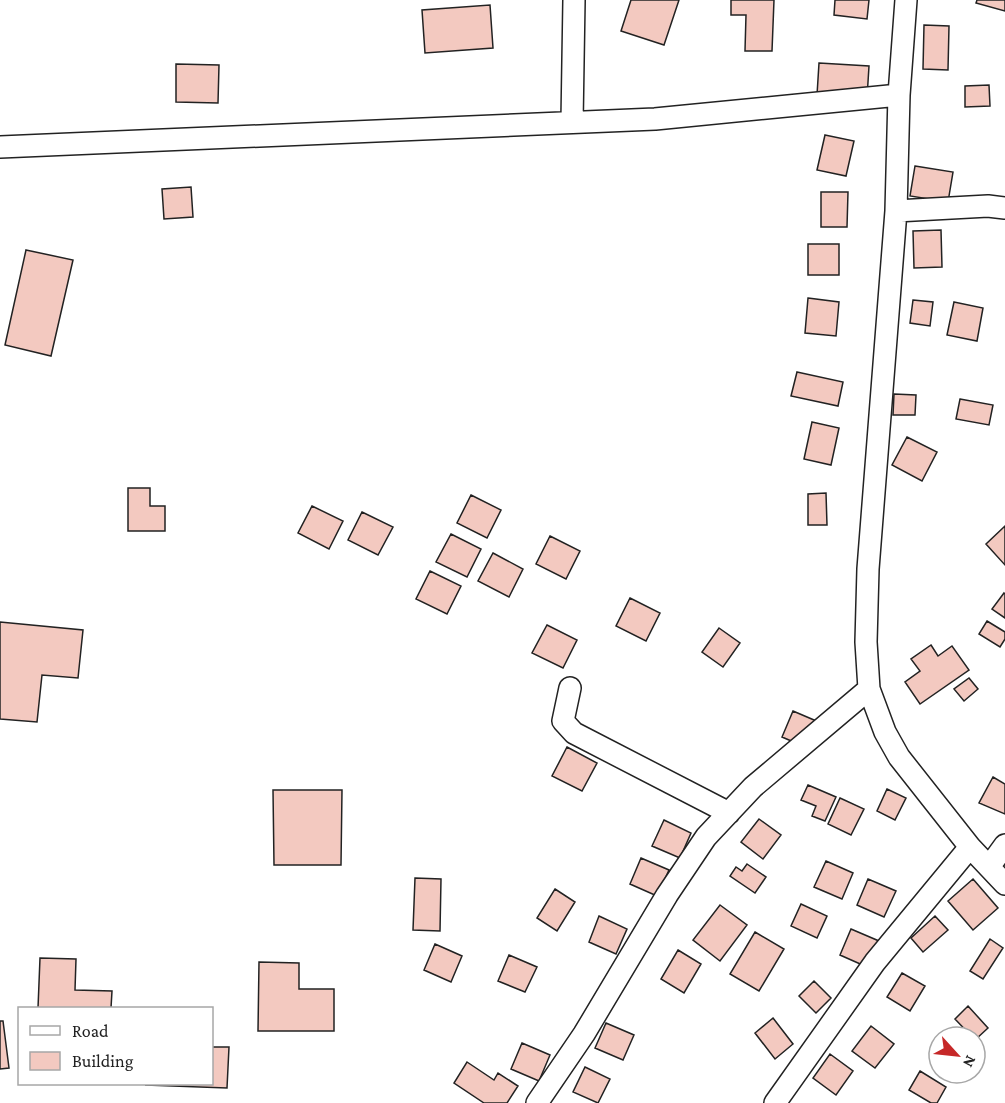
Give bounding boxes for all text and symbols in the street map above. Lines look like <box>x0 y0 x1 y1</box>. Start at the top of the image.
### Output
legend <box>18 1007 213 1085</box>
text: Road <box>72 1021 109 1041</box>
north arrow <box>927 1025 987 1085</box>
text: Building <box>72 1051 134 1071</box>
text: N <box>960 1053 980 1070</box>

